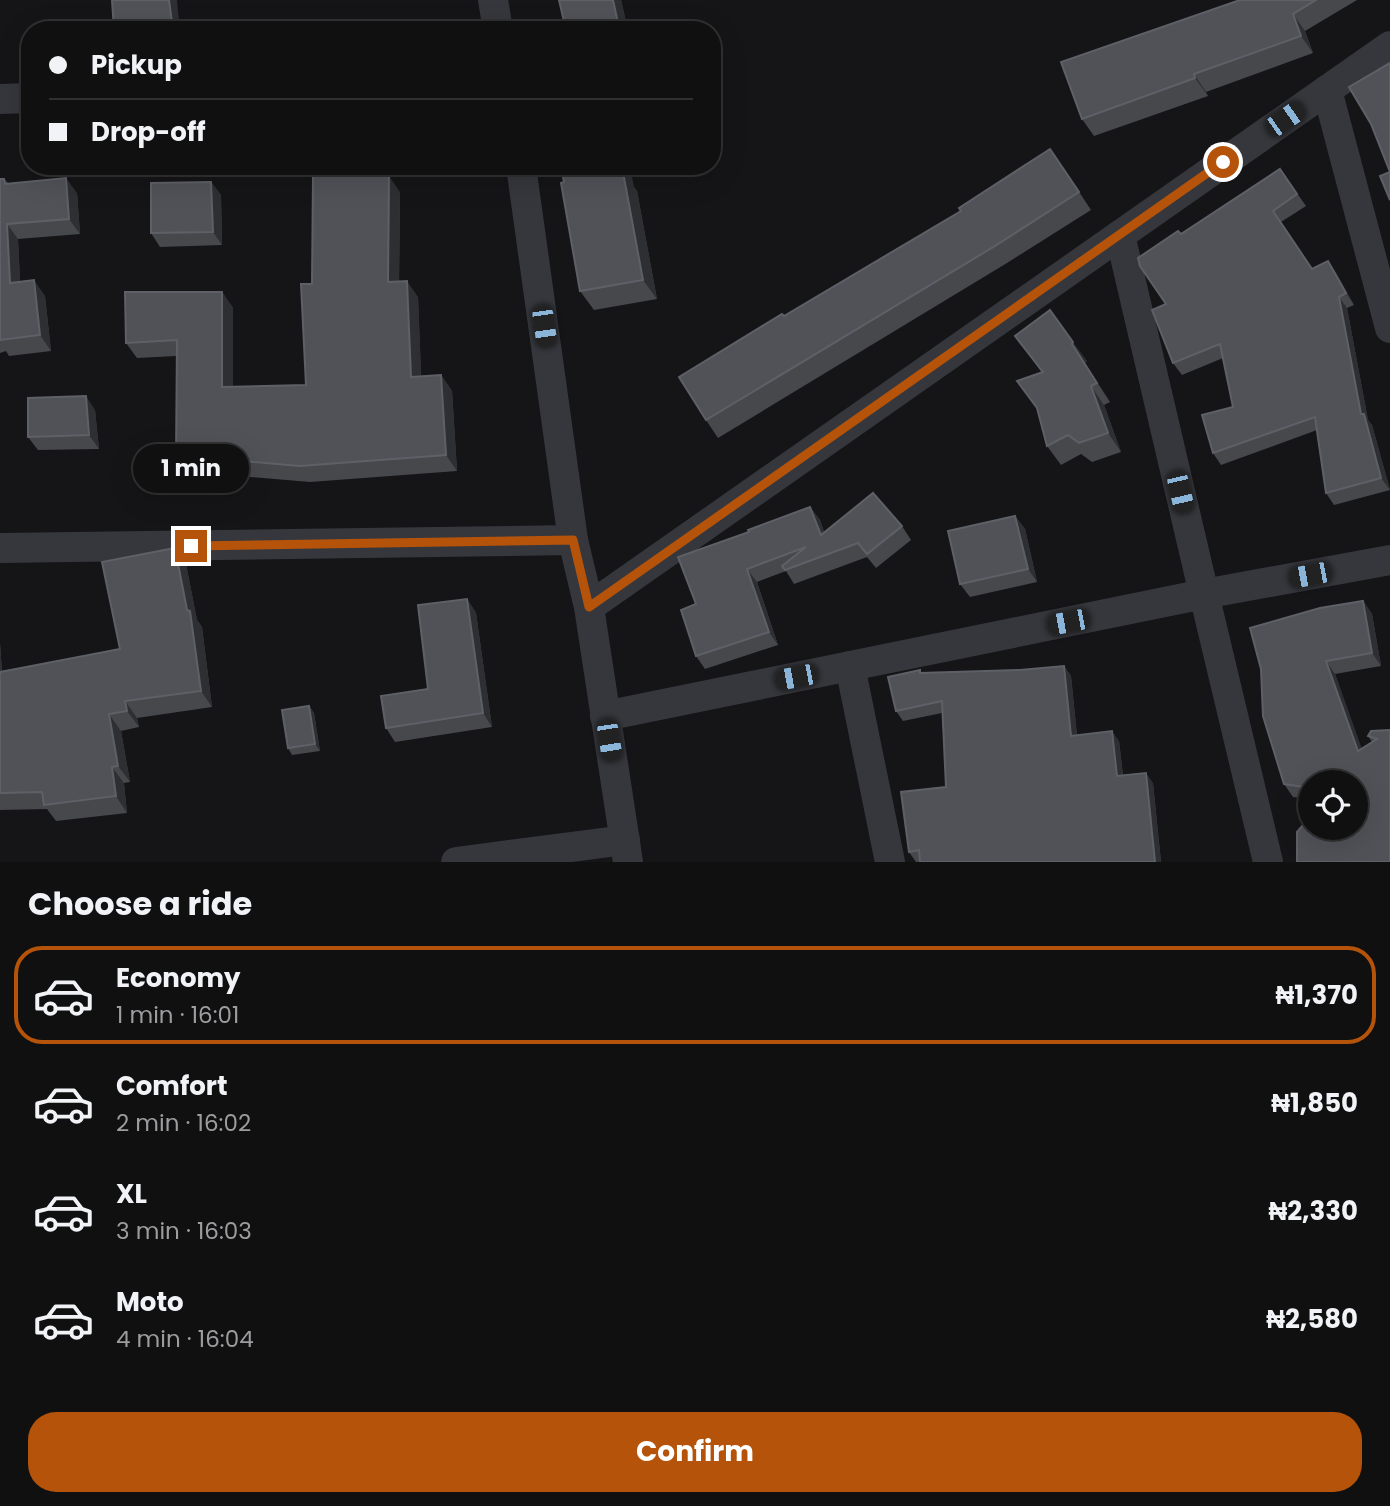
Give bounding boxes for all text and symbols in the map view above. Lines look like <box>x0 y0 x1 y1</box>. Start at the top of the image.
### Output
text: Pickup <box>91 47 182 83</box>
car <box>1262 98 1309 140</box>
text: Drop-off <box>91 114 206 150</box>
route start <box>1207 146 1239 178</box>
car <box>531 304 558 348</box>
callout: 1 min <box>133 444 249 494</box>
text: 1 min <box>161 452 221 484</box>
car <box>1166 469 1195 515</box>
route end <box>175 530 207 562</box>
car <box>1288 561 1333 589</box>
car <box>1046 608 1091 636</box>
car <box>774 663 819 691</box>
car <box>596 718 623 762</box>
map controls <box>1298 770 1368 840</box>
button: locate <box>1298 770 1368 840</box>
text: Choose a ride <box>28 881 252 926</box>
text: Economy <box>116 960 240 996</box>
icon: car <box>32 964 95 1027</box>
text: ₦1,370 <box>1275 977 1358 1013</box>
text: 1 min · 16:01 <box>116 999 239 1031</box>
text: Comfort <box>116 1068 228 1104</box>
icon: car <box>32 1072 95 1135</box>
text: ₦1,850 <box>1271 1085 1358 1121</box>
text: 2 min · 16:02 <box>116 1107 251 1139</box>
text: XL <box>116 1176 147 1212</box>
icon: car <box>32 1180 95 1243</box>
text: ₦2,330 <box>1269 1193 1358 1229</box>
text: 3 min · 16:03 <box>116 1215 252 1247</box>
text: Moto <box>116 1284 184 1320</box>
icon: car <box>32 1288 95 1351</box>
text: ₦2,580 <box>1266 1301 1358 1337</box>
text: 4 min · 16:04 <box>116 1323 254 1355</box>
button: Confirm <box>28 1412 1362 1492</box>

